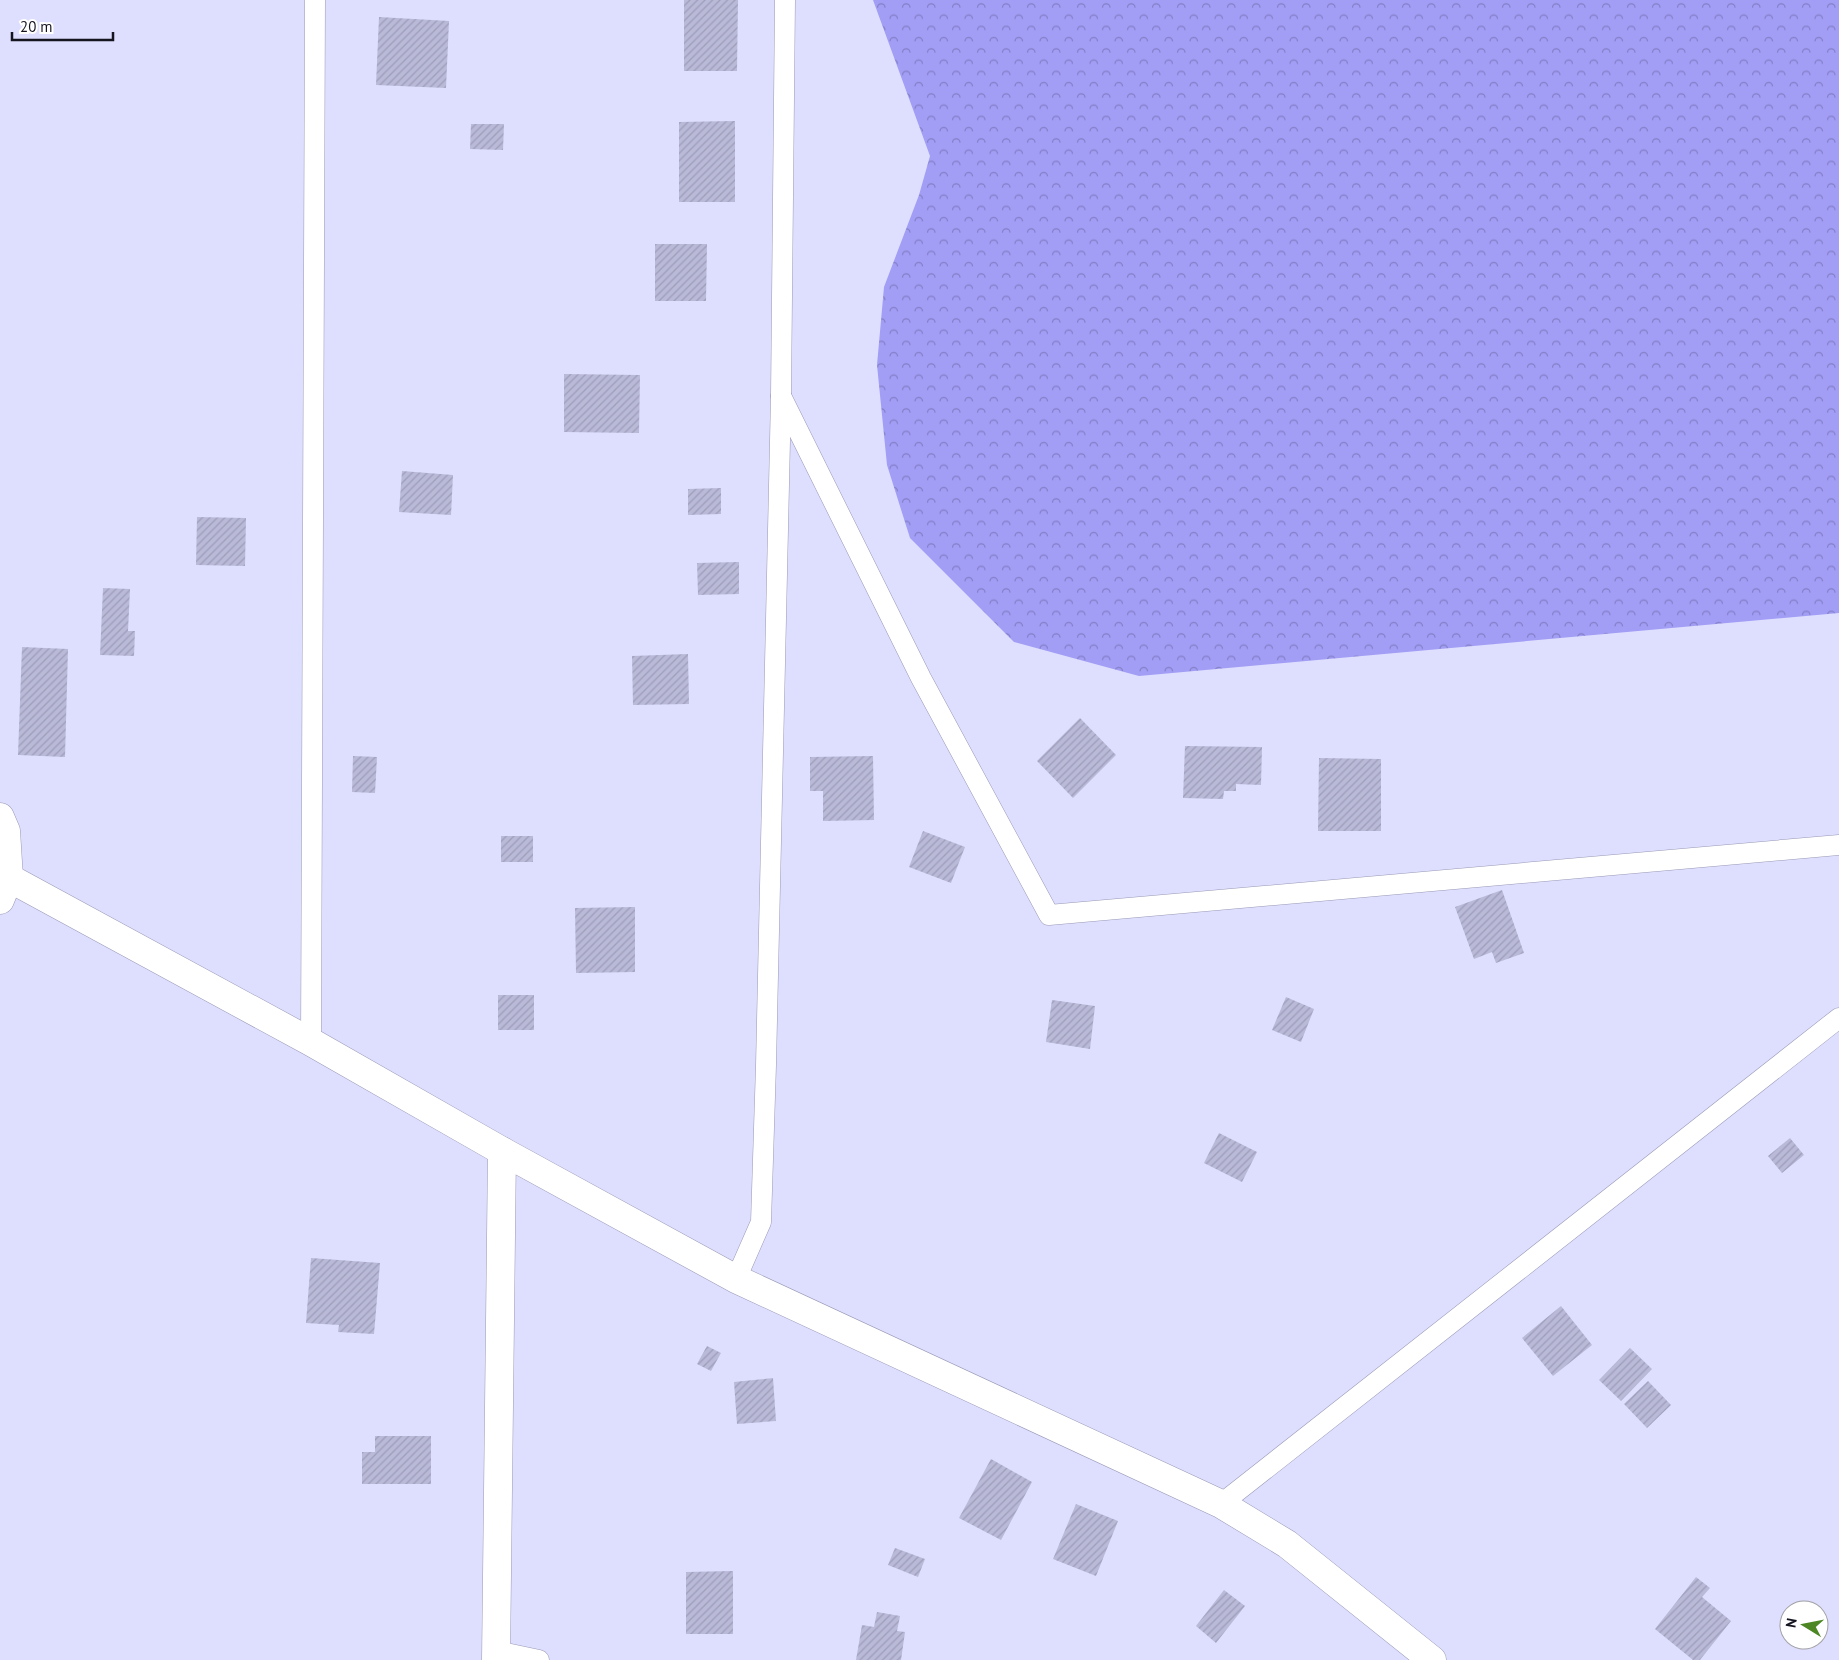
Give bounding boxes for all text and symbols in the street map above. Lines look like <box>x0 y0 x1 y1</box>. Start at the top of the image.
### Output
scale bar <box>12 10 114 42</box>
text: 20 m <box>20 17 53 36</box>
north arrow <box>1779 1600 1829 1650</box>
text: N <box>1782 1617 1801 1629</box>

